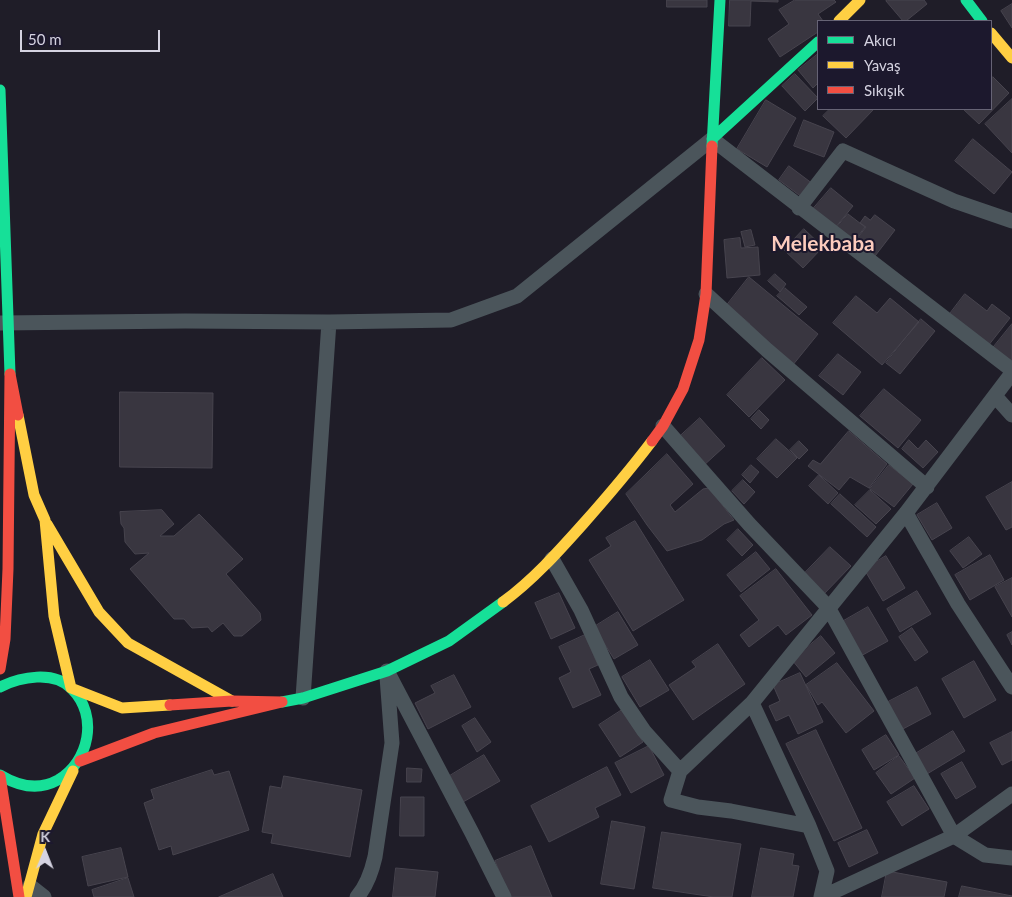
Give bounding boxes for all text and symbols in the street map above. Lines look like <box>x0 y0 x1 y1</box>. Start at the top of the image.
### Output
scale bar <box>22 20 162 52</box>
legend <box>817 20 992 110</box>
text: 50 m <box>28 30 62 48</box>
text: Akıcı <box>864 31 896 49</box>
text: Yavaş <box>864 56 901 74</box>
text: Sıkışık <box>864 81 905 99</box>
district label: Melekbaba <box>771 231 875 257</box>
north arrow <box>20 827 70 877</box>
text: K <box>40 828 50 845</box>

